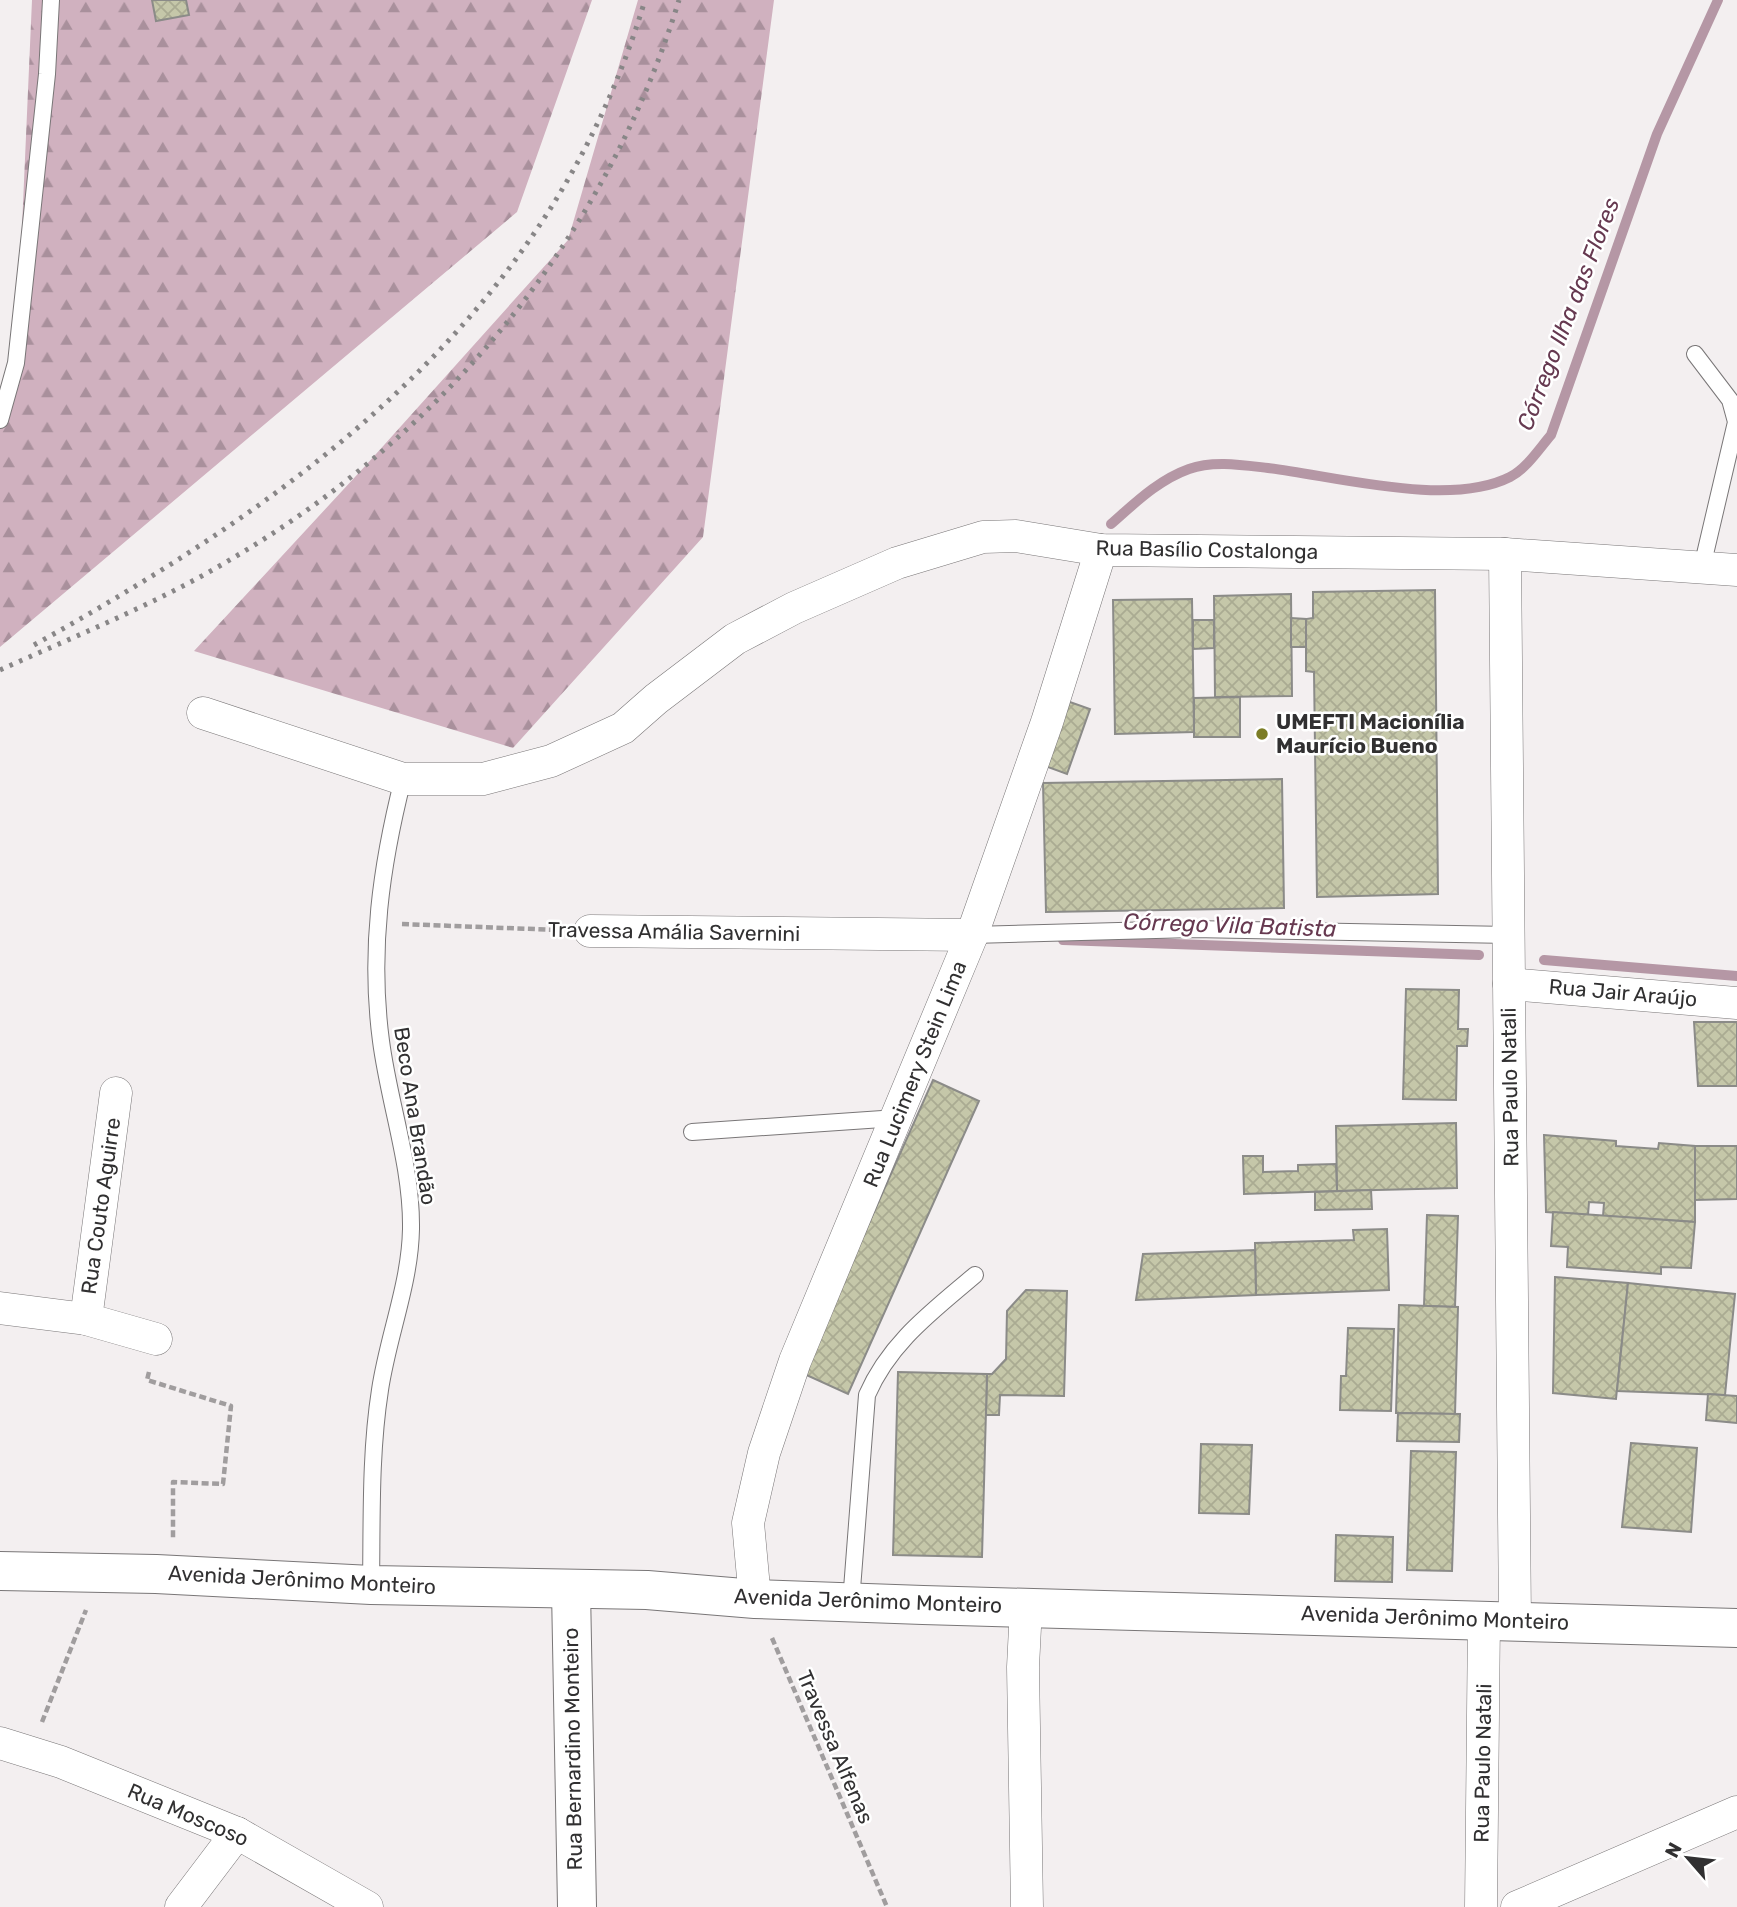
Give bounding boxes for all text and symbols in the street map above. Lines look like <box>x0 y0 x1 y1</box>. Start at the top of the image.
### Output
water label: Córrego Ilha das Flores <box>1511 194 1625 434</box>
street label: Rua Basílio Costalonga <box>1096 535 1318 564</box>
place label: UMEFTI Macionília Maurício Bueno <box>1276 709 1465 758</box>
marker: UMEFTI Macionília Maurício Bueno <box>1254 726 1270 742</box>
water label: Córrego Vila Batista <box>1123 907 1337 943</box>
street label: Travessa Amália Savernini <box>548 917 800 946</box>
street label: Rua Lucimery Stein Lima <box>858 957 971 1191</box>
street label: Rua Jair Araújo <box>1548 974 1698 1011</box>
street label: Rua Paulo Natali <box>1496 1007 1523 1167</box>
street label: Beco Ana Brandão <box>389 1025 442 1207</box>
street label: Rua Couto Aguirre <box>76 1116 125 1296</box>
street label: Avenida Jerônimo Monteiro <box>167 1560 437 1599</box>
street label: Avenida Jerônimo Monteiro <box>734 1583 1002 1618</box>
street label: Avenida Jerônimo Monteiro <box>1301 1600 1569 1635</box>
street label: Rua Bernardino Monteiro <box>558 1627 587 1871</box>
street label: Travessa Alfenas <box>792 1666 879 1827</box>
street label: Rua Paulo Natali <box>1469 1683 1496 1843</box>
street label: Rua Moscoso <box>124 1778 252 1851</box>
north arrow <box>1653 1823 1723 1893</box>
text: N <box>1660 1839 1687 1862</box>

